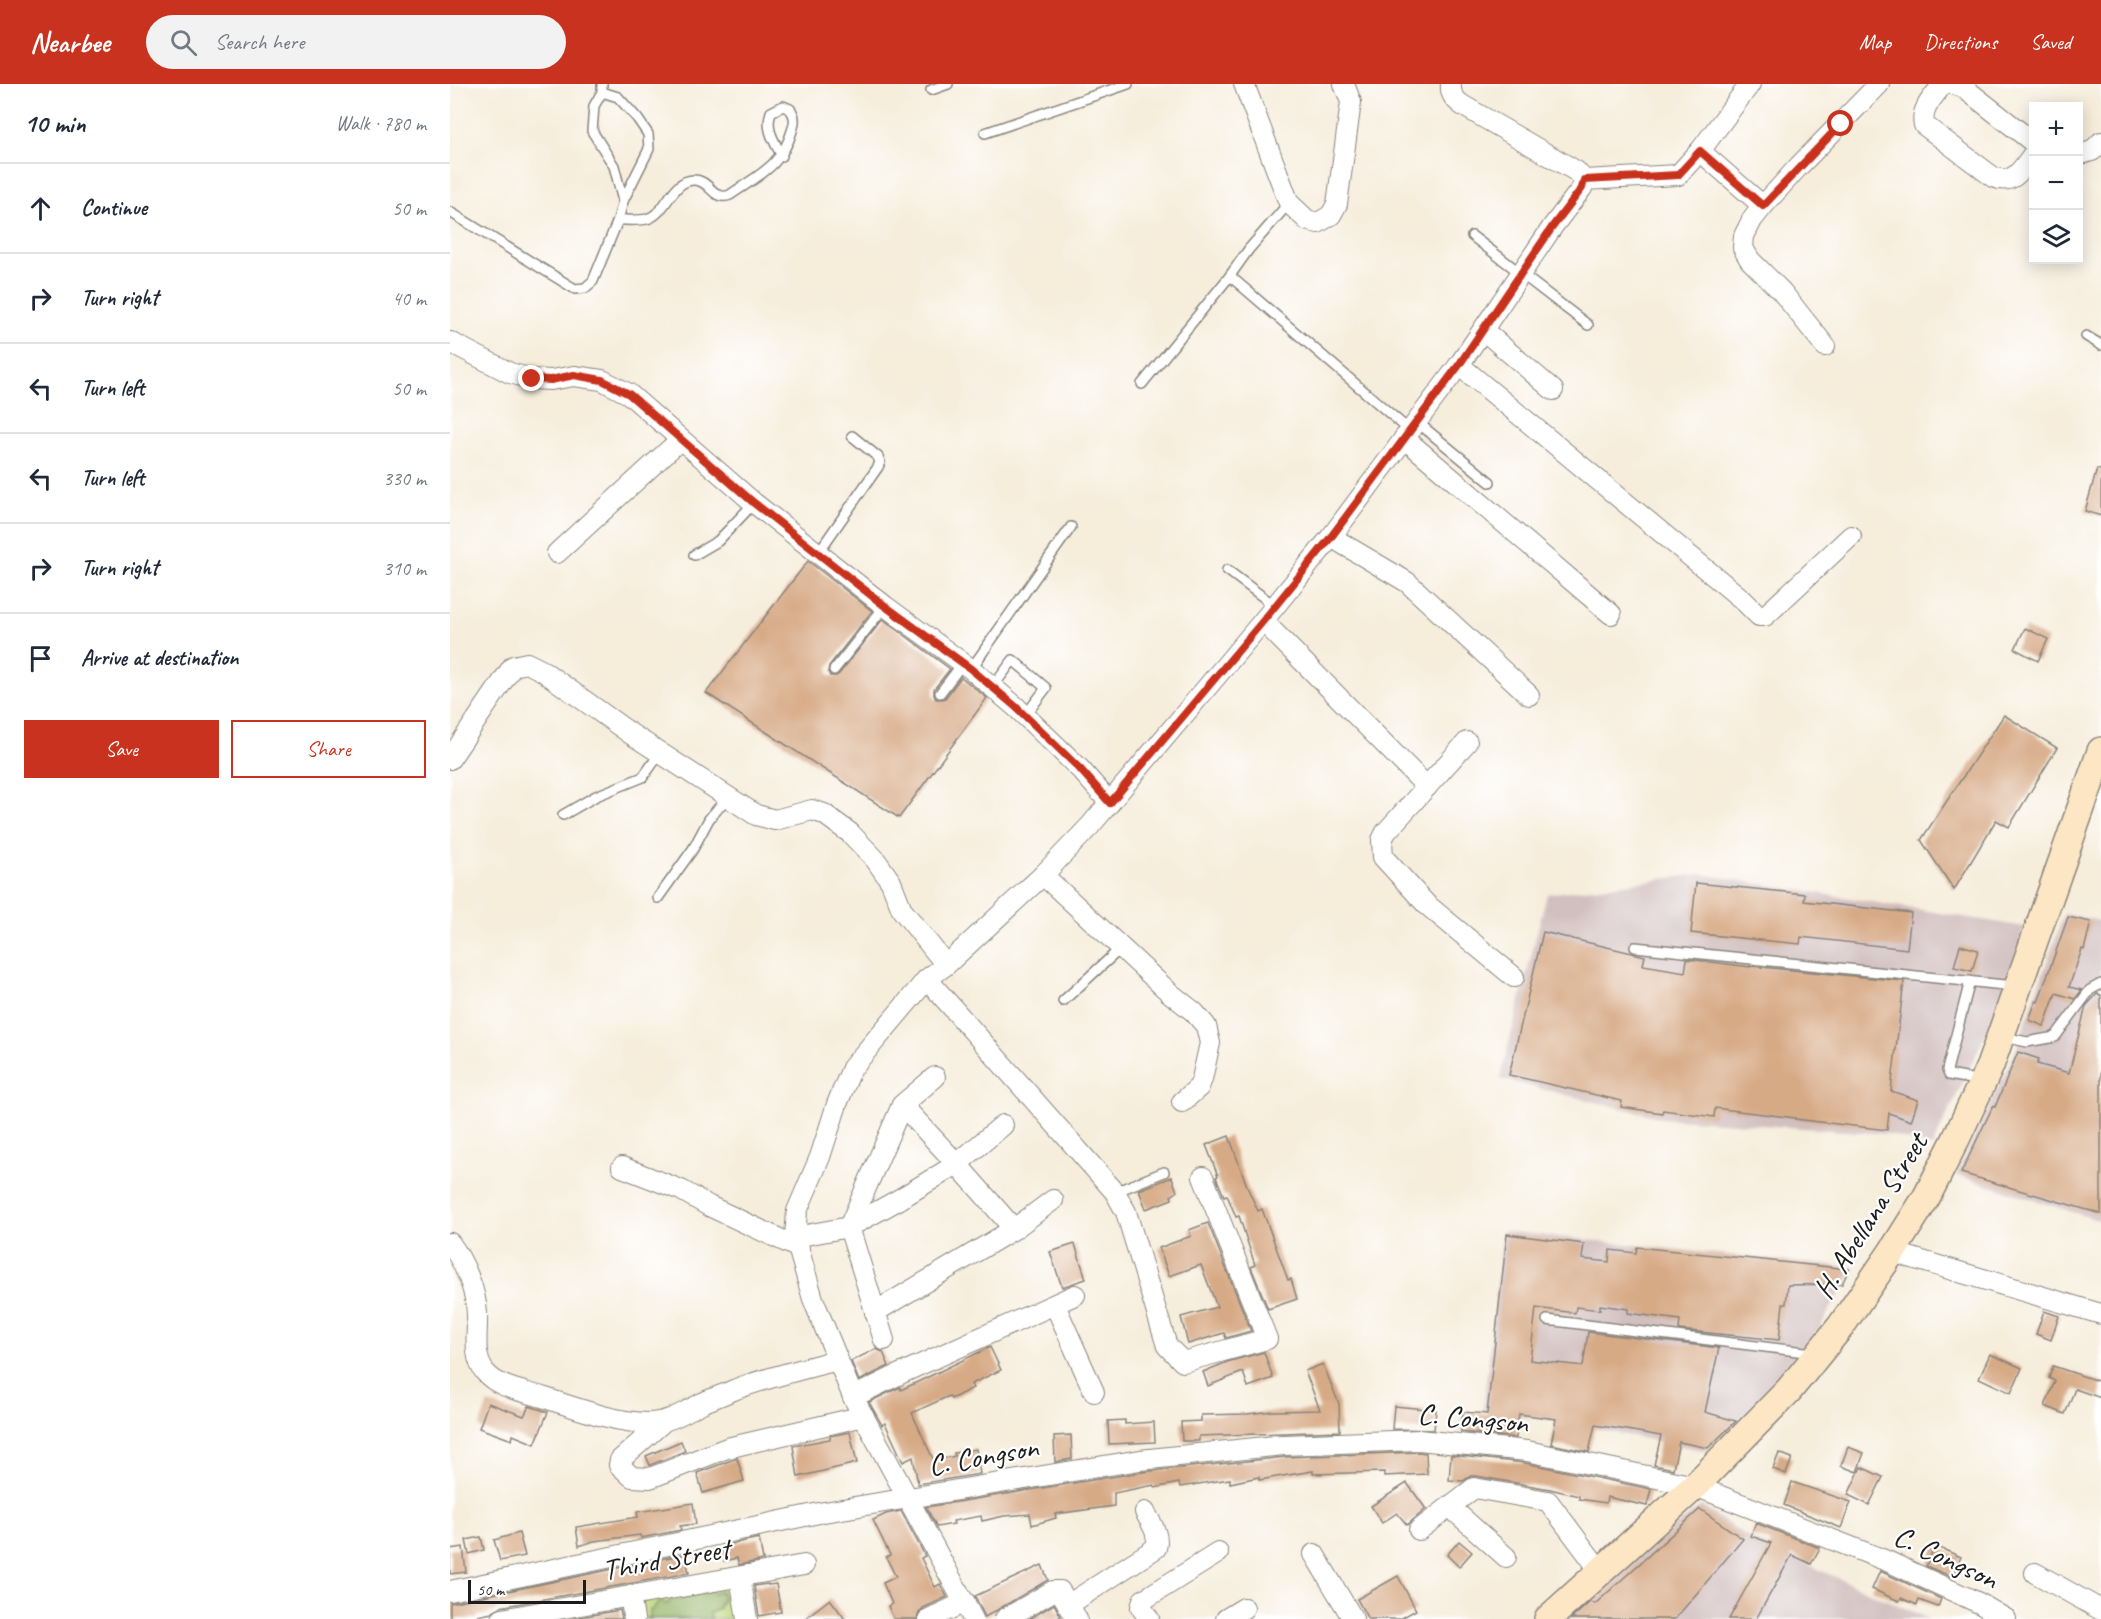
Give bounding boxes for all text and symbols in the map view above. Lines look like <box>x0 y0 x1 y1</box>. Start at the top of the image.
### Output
search box <box>146 15 566 69</box>
text: Nearbee <box>30 25 110 60</box>
icon: search <box>167 26 200 59</box>
text: Search here <box>215 28 304 56</box>
text: Map <box>1859 29 1891 55</box>
text: Directions <box>1924 29 1997 55</box>
text: Saved <box>2030 29 2071 55</box>
map controls <box>2029 102 2083 264</box>
button: + <box>2029 102 2083 156</box>
text: 10 min <box>24 107 86 140</box>
route start <box>1827 110 1853 136</box>
text: Walk · 780 m <box>336 111 426 136</box>
button: − <box>2029 156 2083 210</box>
icon: ahead <box>24 192 57 225</box>
text: Continue <box>81 194 147 222</box>
text: 50 m <box>392 196 426 221</box>
button: layers <box>2029 210 2083 264</box>
icon: right <box>24 282 57 315</box>
text: Turn right <box>81 284 158 312</box>
text: 40 m <box>392 286 426 311</box>
route end <box>518 365 544 391</box>
icon: left <box>24 372 57 405</box>
text: Turn left <box>81 374 145 402</box>
text: 50 m <box>392 376 426 401</box>
icon: left <box>24 462 57 495</box>
text: Turn left <box>81 464 145 492</box>
text: 330 m <box>383 466 426 491</box>
icon: right <box>24 552 57 585</box>
text: Turn right <box>81 554 158 582</box>
text: 310 m <box>383 556 426 581</box>
icon: arrive <box>24 642 57 675</box>
text: Arrive at destination <box>81 644 238 672</box>
button: Save <box>24 720 219 778</box>
button: Share <box>231 720 426 778</box>
street label: H. Abellana Street <box>1804 1124 1938 1306</box>
street label: C. Congson <box>1416 1394 1531 1442</box>
street label: C. Congson <box>925 1427 1042 1484</box>
street label: C. Congson <box>1888 1516 2005 1598</box>
street label: Third Street <box>599 1528 737 1589</box>
scale bar <box>468 1577 586 1604</box>
text: 50 m <box>477 1580 504 1600</box>

